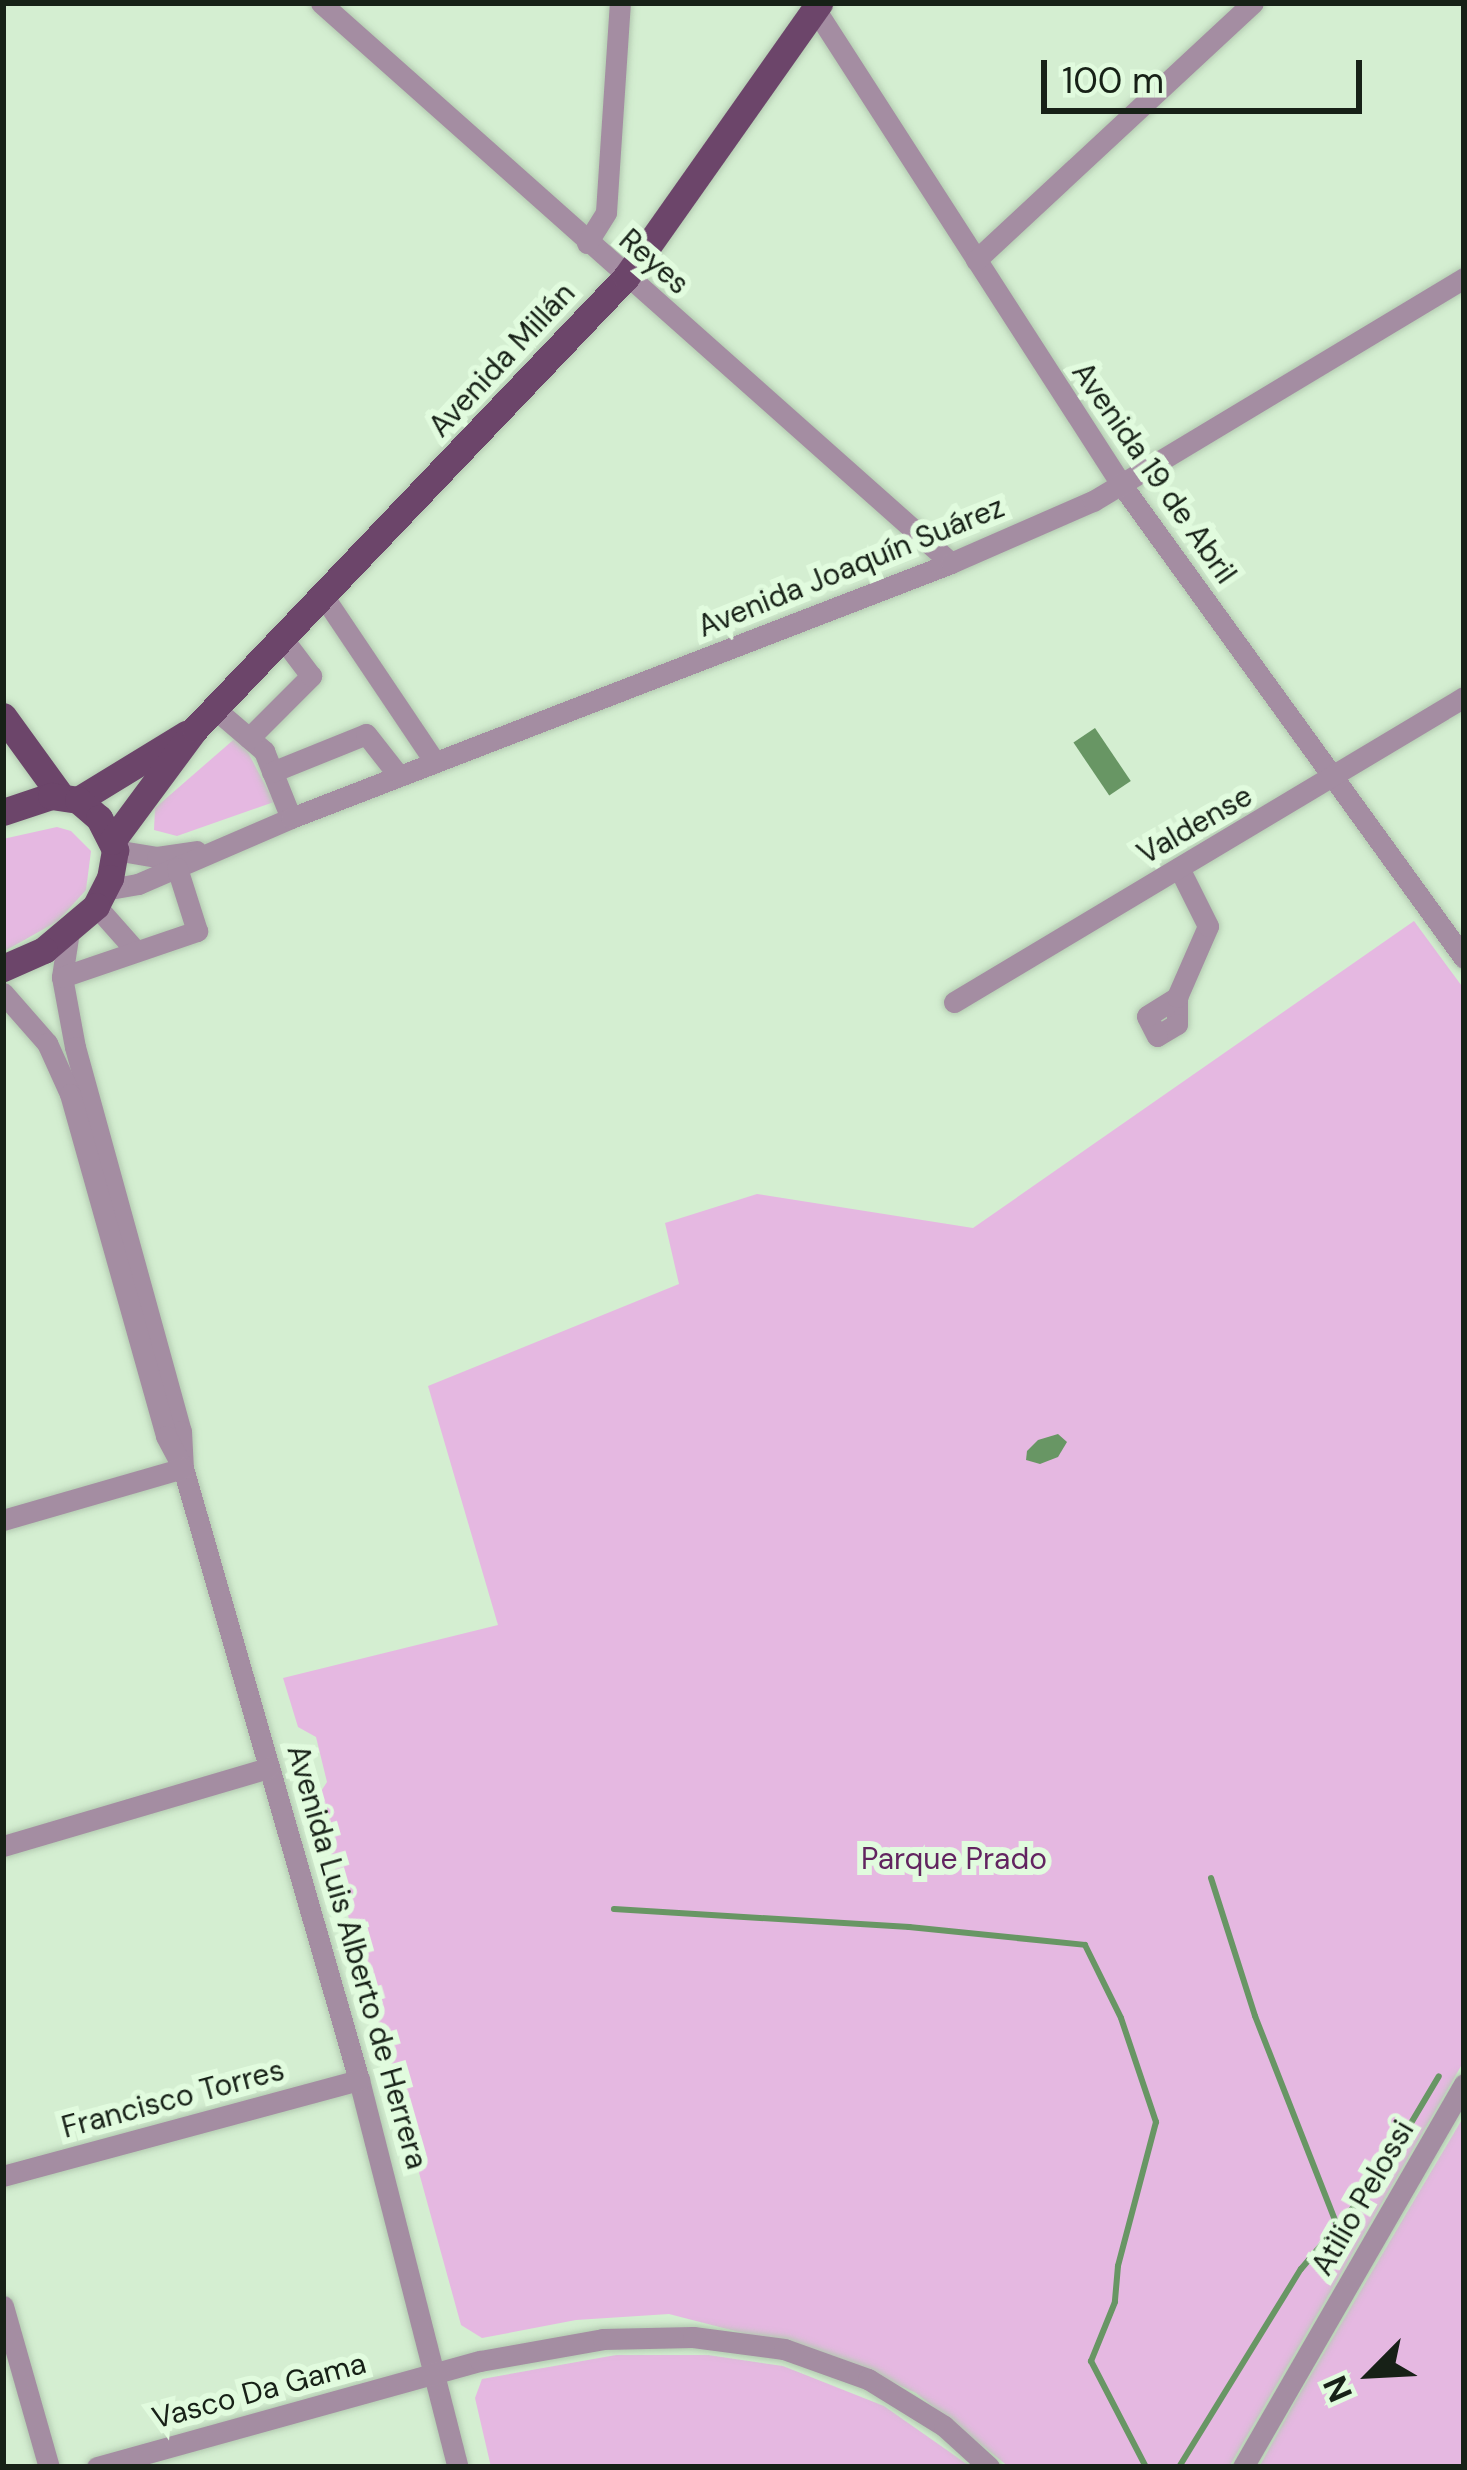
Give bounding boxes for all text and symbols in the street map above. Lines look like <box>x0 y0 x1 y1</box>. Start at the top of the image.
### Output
scale bar <box>1047 36 1368 110</box>
text: 100 m <box>1062 57 1164 104</box>
street label: Reyes <box>612 222 696 302</box>
street label: Avenida Millán <box>422 276 582 444</box>
street label: Avenida 19 de Abril <box>1064 355 1244 591</box>
street label: Avenida Joaquín Suárez <box>693 489 1009 645</box>
street label: Valdense <box>1131 778 1259 872</box>
street label: Avenida Luis Alberto de Herrera <box>279 1741 435 2173</box>
park label: Parque Prado <box>861 1841 1047 1877</box>
street label: Francisco Torres <box>58 2052 288 2146</box>
street label: Atilio Pelossi <box>1304 2114 1422 2282</box>
north arrow <box>1311 2314 1431 2434</box>
street label: Vasco Da Gama <box>148 2345 370 2437</box>
text: N <box>1313 2369 1362 2409</box>

